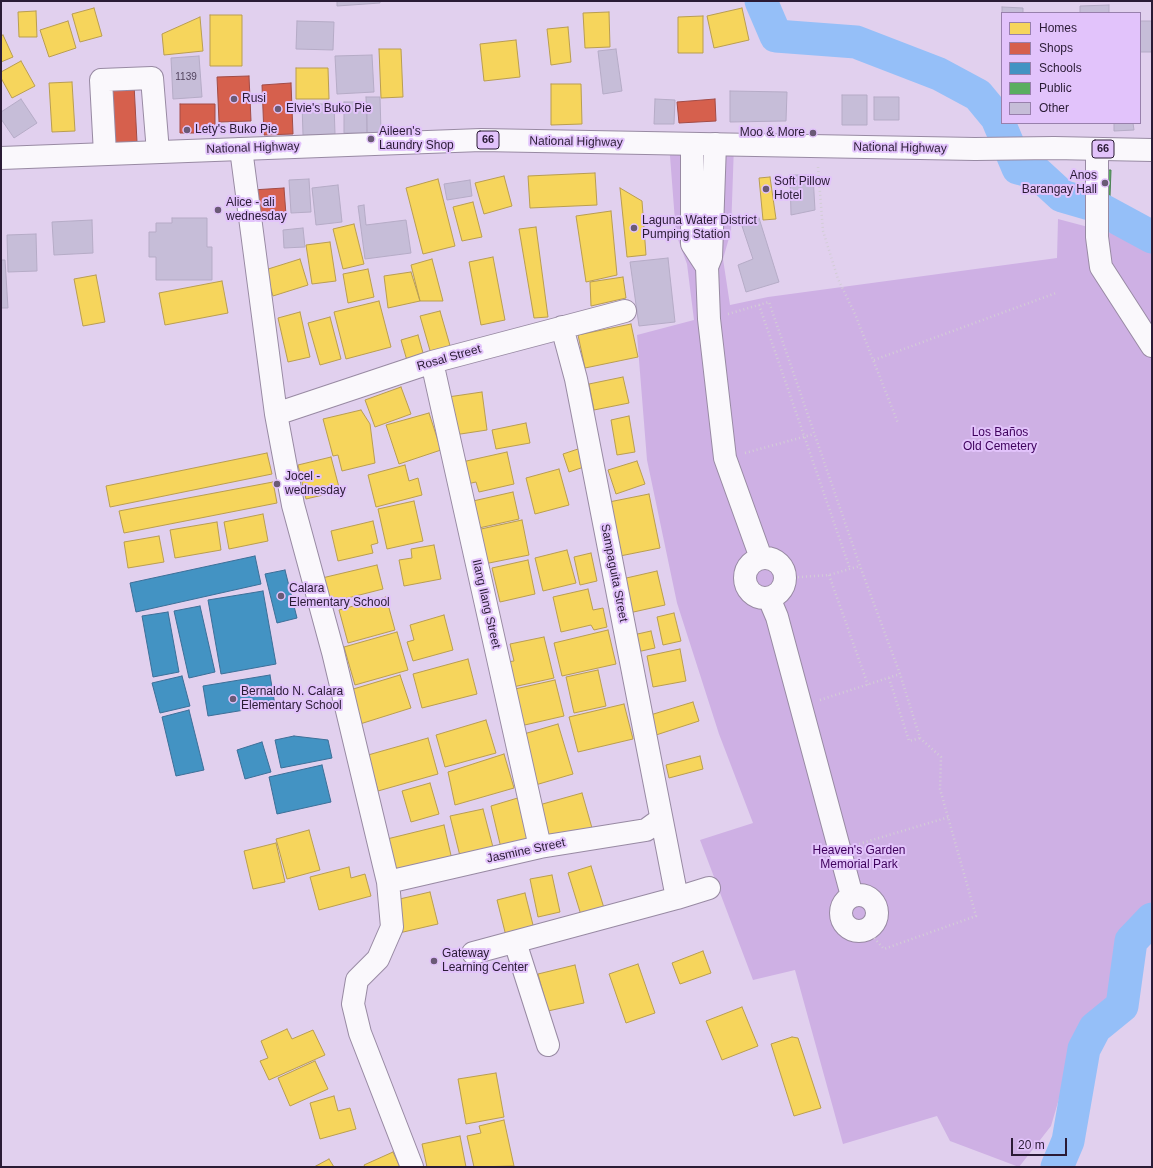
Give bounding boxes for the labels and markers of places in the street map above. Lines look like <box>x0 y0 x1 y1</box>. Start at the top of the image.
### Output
place label: Rusi <box>242 92 266 106</box>
marker: Rusi <box>229 94 239 104</box>
place label: Elvie's Buko Pie <box>286 102 372 116</box>
marker: Elvie's Buko Pie <box>273 104 283 114</box>
place label: Lety's Buko Pie <box>195 123 277 137</box>
marker: Lety's Buko Pie <box>182 125 192 135</box>
place label: Aileen's Laundry Shop <box>379 125 454 153</box>
place label: Moo & More <box>740 126 805 140</box>
marker: Moo & More <box>808 128 818 138</box>
marker: Aileen's Laundry Shop <box>366 134 376 144</box>
place label: Anos Barangay Hall <box>1022 169 1097 197</box>
place label: Soft Pillow Hotel <box>774 175 830 203</box>
marker: Anos Barangay Hall <box>1100 178 1110 188</box>
marker: Soft Pillow Hotel <box>761 184 771 194</box>
place label: Alice - ali wednesday <box>226 196 287 224</box>
marker: Alice - ali wednesday <box>213 205 223 215</box>
place label: Laguna Water District Pumping Station <box>642 214 757 242</box>
marker: Laguna Water District Pumping Station <box>629 223 639 233</box>
place label: Jocel - wednesday <box>285 470 346 498</box>
marker: Jocel - wednesday <box>272 479 282 489</box>
place label: Calara Elementary School <box>289 582 390 610</box>
marker: Calara Elementary School <box>276 591 286 601</box>
place label: Bernaldo N. Calara Elementary School <box>241 685 343 713</box>
marker: Bernaldo N. Calara Elementary School <box>228 694 238 704</box>
place label: Gateway Learning Center <box>442 947 528 975</box>
marker: Gateway Learning Center <box>429 956 439 966</box>

